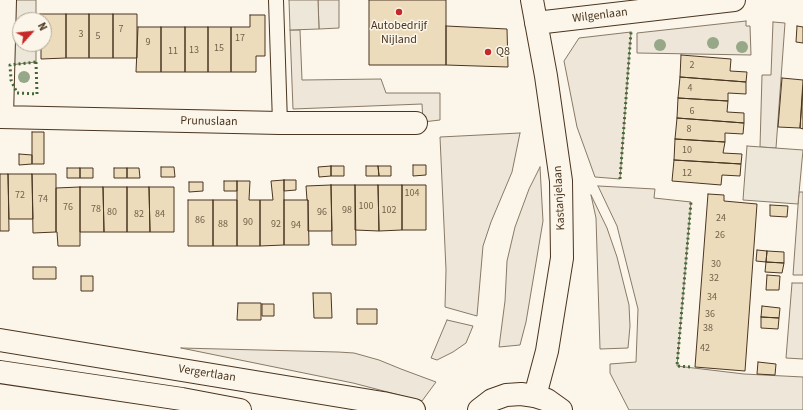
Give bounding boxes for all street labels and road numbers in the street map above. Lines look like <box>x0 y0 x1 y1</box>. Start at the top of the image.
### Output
street label: Wilgenlaan <box>572 5 628 27</box>
street label: Prunuslaan <box>180 114 238 130</box>
street label: Kastanjelaan <box>551 165 569 231</box>
street label: Vergertlaan <box>177 362 237 386</box>

